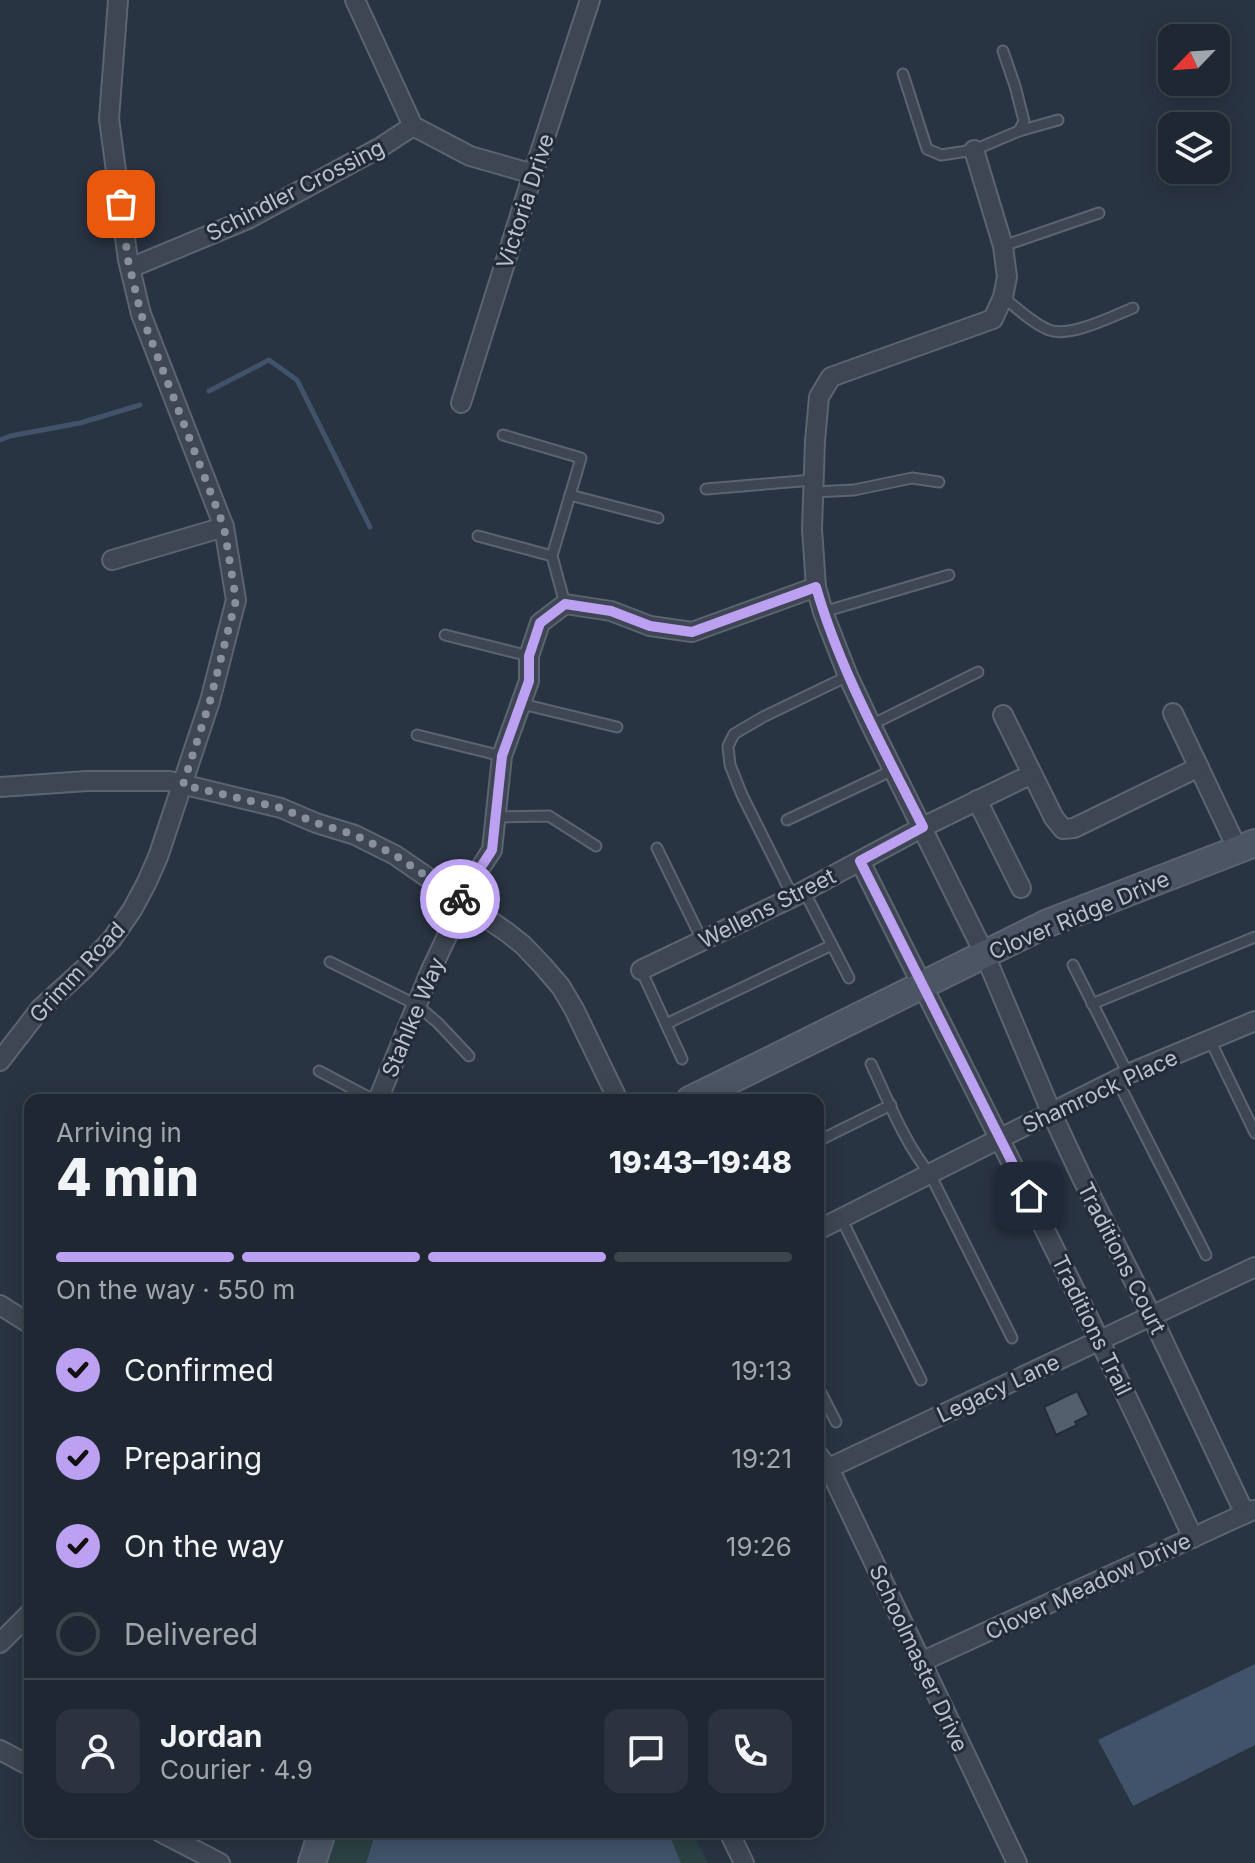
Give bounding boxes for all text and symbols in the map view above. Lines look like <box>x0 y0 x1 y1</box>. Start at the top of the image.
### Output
north arrow <box>1158 24 1230 96</box>
map controls <box>1158 24 1230 184</box>
button: layers <box>1158 112 1230 184</box>
street label: Victoria Drive <box>491 130 559 272</box>
street label: Schindler Crossing <box>202 134 388 246</box>
pin <box>87 170 155 238</box>
icon: bag <box>99 182 143 226</box>
courier <box>420 859 500 939</box>
street label: Wellens Street <box>694 862 840 954</box>
street label: Clover Ridge Drive <box>985 865 1173 965</box>
icon: bike <box>438 877 482 921</box>
street label: Grimm Road <box>24 916 130 1028</box>
street label: Stahlke Way <box>376 953 450 1081</box>
street label: Shamrock Place <box>1018 1044 1182 1138</box>
text: Arriving in <box>56 1117 182 1148</box>
text: 19:43–19:48 <box>609 1144 792 1180</box>
text: 4 min <box>56 1146 199 1209</box>
pin <box>995 1162 1063 1230</box>
icon: home <box>1007 1174 1051 1218</box>
street label: Traditions Court <box>1073 1178 1171 1338</box>
street label: Traditions Trail <box>1047 1250 1137 1400</box>
text: On the way · 550 m <box>56 1274 295 1305</box>
icon: check <box>56 1348 100 1392</box>
street label: Legacy Lane <box>932 1348 1064 1428</box>
text: Confirmed <box>124 1352 274 1388</box>
text: 19:13 <box>731 1355 792 1386</box>
icon: check <box>56 1436 100 1480</box>
text: Preparing <box>124 1440 262 1476</box>
text: 19:21 <box>731 1443 792 1474</box>
icon: check <box>56 1524 100 1568</box>
street label: Clover Meadow Drive <box>981 1527 1195 1645</box>
text: On the way <box>124 1528 284 1564</box>
text: 19:26 <box>726 1531 792 1562</box>
street label: Schoolmaster Drive <box>864 1560 974 1756</box>
text: Delivered <box>124 1616 258 1652</box>
button: person <box>56 1709 140 1793</box>
button: chat <box>604 1709 688 1793</box>
button: phone <box>708 1709 792 1793</box>
text: Jordan <box>160 1718 262 1754</box>
text: Courier · 4.9 <box>160 1754 313 1785</box>

